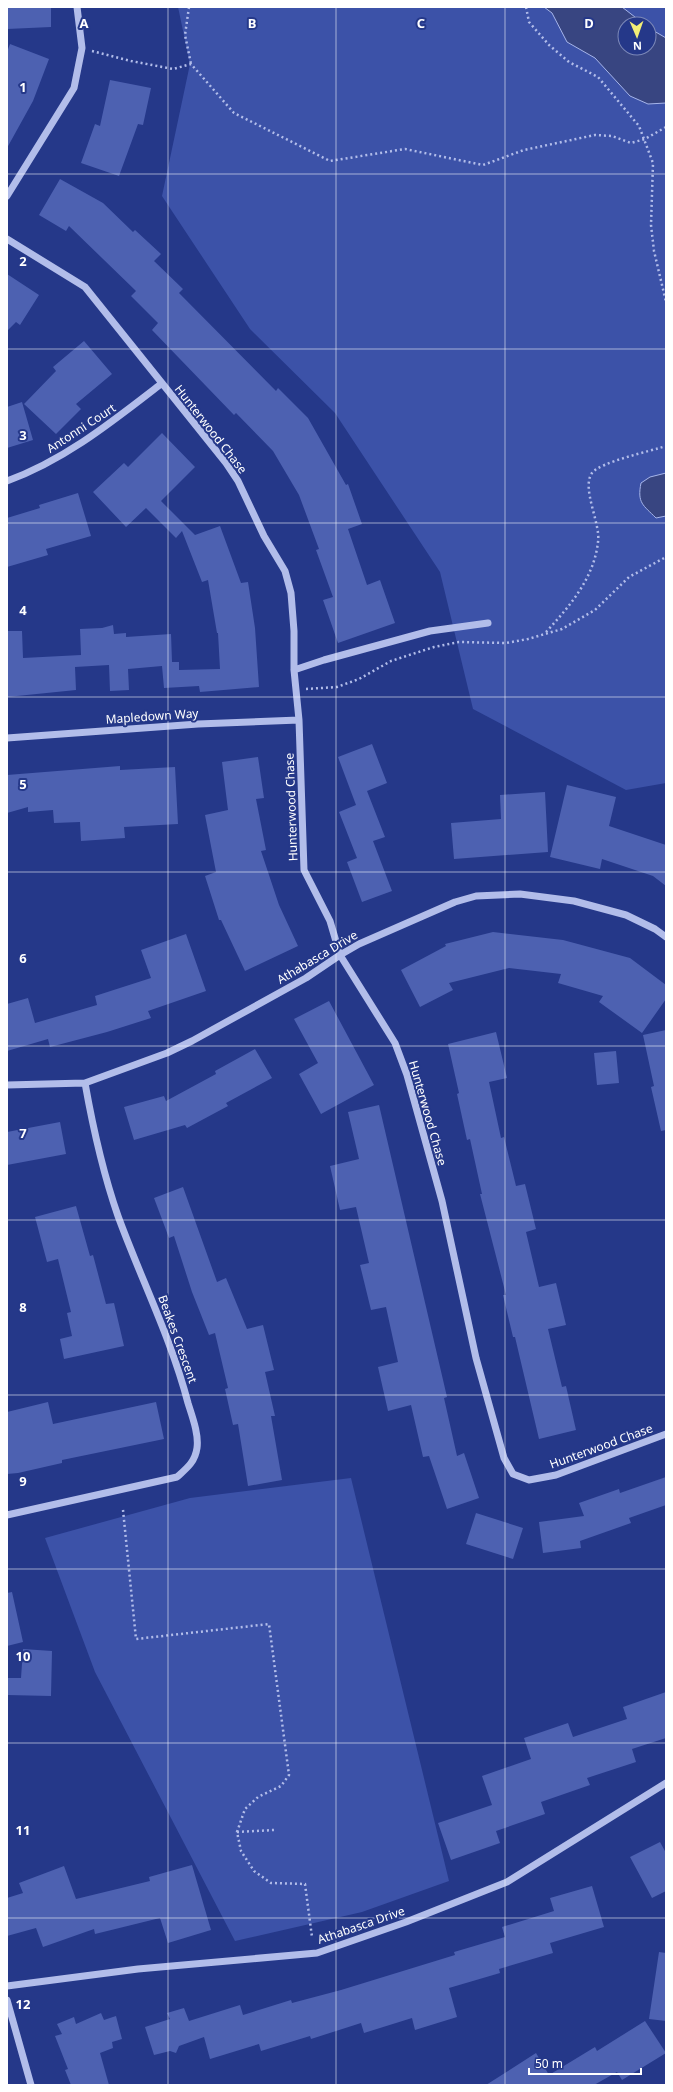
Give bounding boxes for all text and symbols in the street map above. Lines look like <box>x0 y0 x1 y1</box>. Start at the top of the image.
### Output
text: A <box>80 14 89 32</box>
text: B <box>248 14 256 32</box>
text: C <box>417 14 425 32</box>
text: D <box>584 14 594 32</box>
north arrow <box>617 16 657 56</box>
text: N <box>633 39 642 54</box>
text: 1 <box>19 78 27 96</box>
text: 2 <box>19 252 27 270</box>
street label: Hunterwood Chase <box>171 381 251 477</box>
street label: Antonni Court <box>43 399 119 457</box>
text: 3 <box>19 426 27 444</box>
text: 4 <box>19 601 27 619</box>
street label: Mapledown Way <box>105 704 200 728</box>
street label: Hunterwood Chase <box>281 752 301 862</box>
text: 5 <box>19 775 27 793</box>
street label: Athabasca Drive <box>273 926 361 988</box>
text: 6 <box>19 949 27 967</box>
street label: Hunterwood Chase <box>405 1059 451 1168</box>
text: 7 <box>19 1124 27 1142</box>
street label: Beakes Crescent <box>154 1293 202 1386</box>
text: 8 <box>19 1298 27 1316</box>
street label: Hunterwood Chase <box>547 1419 655 1473</box>
text: 9 <box>19 1472 27 1490</box>
text: 10 <box>16 1647 30 1665</box>
text: 11 <box>16 1821 30 1839</box>
street label: Athabasca Drive <box>315 1902 407 1948</box>
text: 12 <box>16 1995 30 2013</box>
scale bar <box>529 2050 641 2076</box>
text: 50 m <box>535 2055 563 2072</box>

